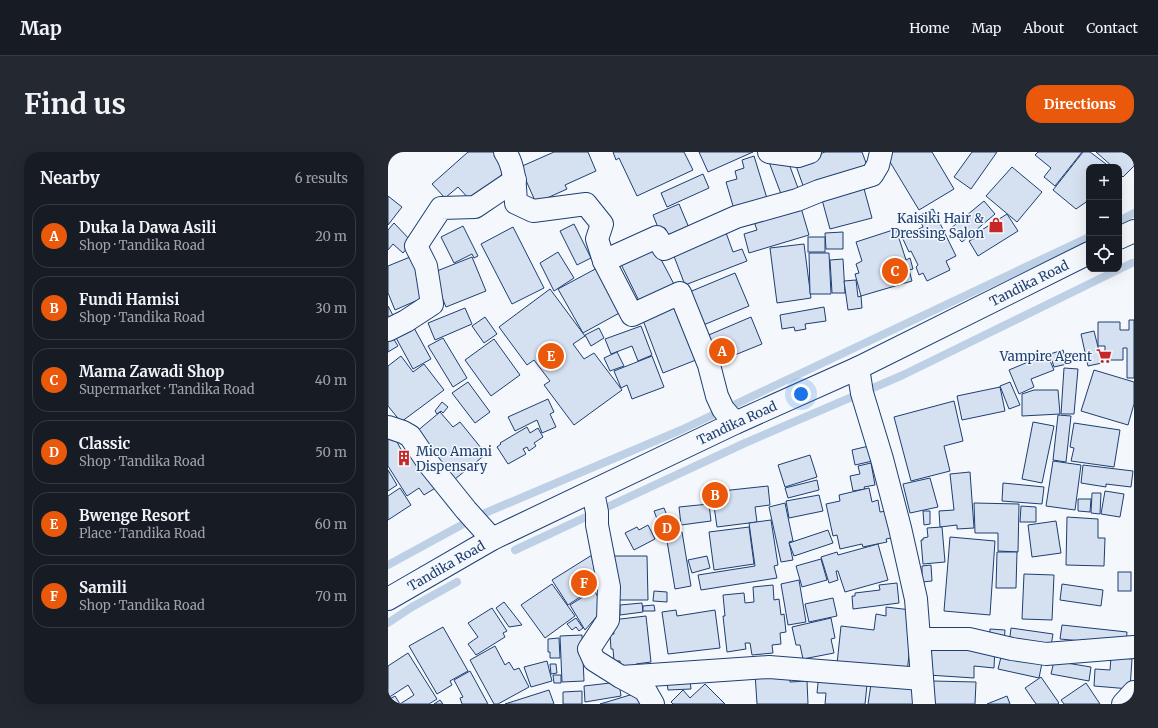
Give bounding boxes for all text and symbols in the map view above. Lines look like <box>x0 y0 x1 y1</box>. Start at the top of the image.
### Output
text: Map <box>20 16 62 40</box>
text: Home <box>909 19 950 37</box>
text: Map <box>972 19 1001 37</box>
text: About <box>1023 19 1064 37</box>
text: Contact <box>1086 19 1138 37</box>
button: Directions <box>1026 85 1134 123</box>
text: Find us <box>24 86 126 122</box>
map controls <box>1086 164 1122 272</box>
button: + <box>1086 164 1122 200</box>
text: Nearby <box>40 167 100 189</box>
text: 6 results <box>295 170 348 187</box>
button: − <box>1086 200 1122 236</box>
place label: Kaisiki Hair & Dressing Salon <box>890 210 984 242</box>
shop icon: Kaisiki Hair & Dressing Salon <box>987 216 1005 234</box>
text: Duka la Dawa Asili <box>79 218 216 237</box>
text: A <box>49 228 59 245</box>
text: 20 m <box>315 228 347 245</box>
button: locate <box>1086 236 1122 272</box>
text: Shop · Tandika Road <box>79 237 205 254</box>
pin: C <box>882 256 908 286</box>
street label: Tandika Road <box>986 256 1072 310</box>
text: Fundi Hamisi <box>79 290 179 309</box>
text: B <box>49 300 59 317</box>
text: 30 m <box>315 300 347 317</box>
text: Shop · Tandika Road <box>79 309 205 326</box>
pin: A <box>709 336 735 366</box>
pin: E <box>538 341 564 371</box>
supermarket icon: Vampire Agent <box>1095 347 1113 365</box>
place label: Vampire Agent <box>999 348 1092 365</box>
text: Mama Zawadi Shop <box>79 362 224 381</box>
text: C <box>50 372 58 389</box>
text: 40 m <box>315 372 347 389</box>
text: Supermarket · Tandika Road <box>79 381 255 398</box>
your location <box>791 384 811 404</box>
street label: Tandika Road <box>694 397 780 449</box>
text: Classic <box>79 434 130 453</box>
place label: Mico Amani Dispensary <box>416 443 492 475</box>
text: D <box>49 444 59 461</box>
text: 50 m <box>315 444 347 461</box>
building icon: Mico Amani Dispensary <box>395 449 413 467</box>
text: Shop · Tandika Road <box>79 453 205 470</box>
pin: B <box>702 480 728 510</box>
text: Bwenge Resort <box>79 506 190 525</box>
pin: D <box>654 513 680 543</box>
text: E <box>50 516 58 533</box>
text: 60 m <box>315 516 347 533</box>
text: Place · Tandika Road <box>79 525 205 542</box>
street label: Tandika Road <box>404 536 488 594</box>
pin: F <box>571 568 597 598</box>
text: Samili <box>79 578 127 597</box>
text: F <box>50 588 58 605</box>
text: 70 m <box>316 588 347 605</box>
text: Shop · Tandika Road <box>79 597 205 614</box>

